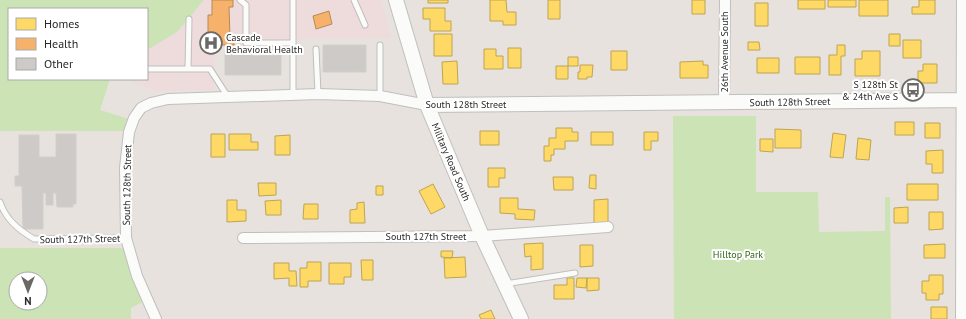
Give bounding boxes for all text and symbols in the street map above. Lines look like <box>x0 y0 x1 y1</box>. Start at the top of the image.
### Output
legend <box>8 8 148 80</box>
street label: 26th Avenue South <box>718 12 731 92</box>
text: Homes <box>44 16 79 31</box>
hospital icon: Cascade Behavioral Health <box>198 30 224 56</box>
place label: Cascade Behavioral Health <box>226 31 303 56</box>
text: Health <box>44 36 78 51</box>
text: Other <box>44 56 73 71</box>
bus stop icon: S 128th St & 24th Ave S <box>900 77 926 103</box>
place label: S 128th St & 24th Ave S <box>842 78 899 103</box>
street label: South 128th Street <box>749 95 831 109</box>
street label: South 128th Street <box>425 98 507 111</box>
street label: Military Road South <box>429 121 473 203</box>
street label: South 128th Street <box>120 144 134 226</box>
street label: South 127th Street <box>386 230 467 243</box>
street label: South 127th Street <box>40 232 121 246</box>
park label: Hilltop Park <box>713 248 763 261</box>
north arrow <box>8 271 48 311</box>
text: N <box>24 294 32 308</box>

